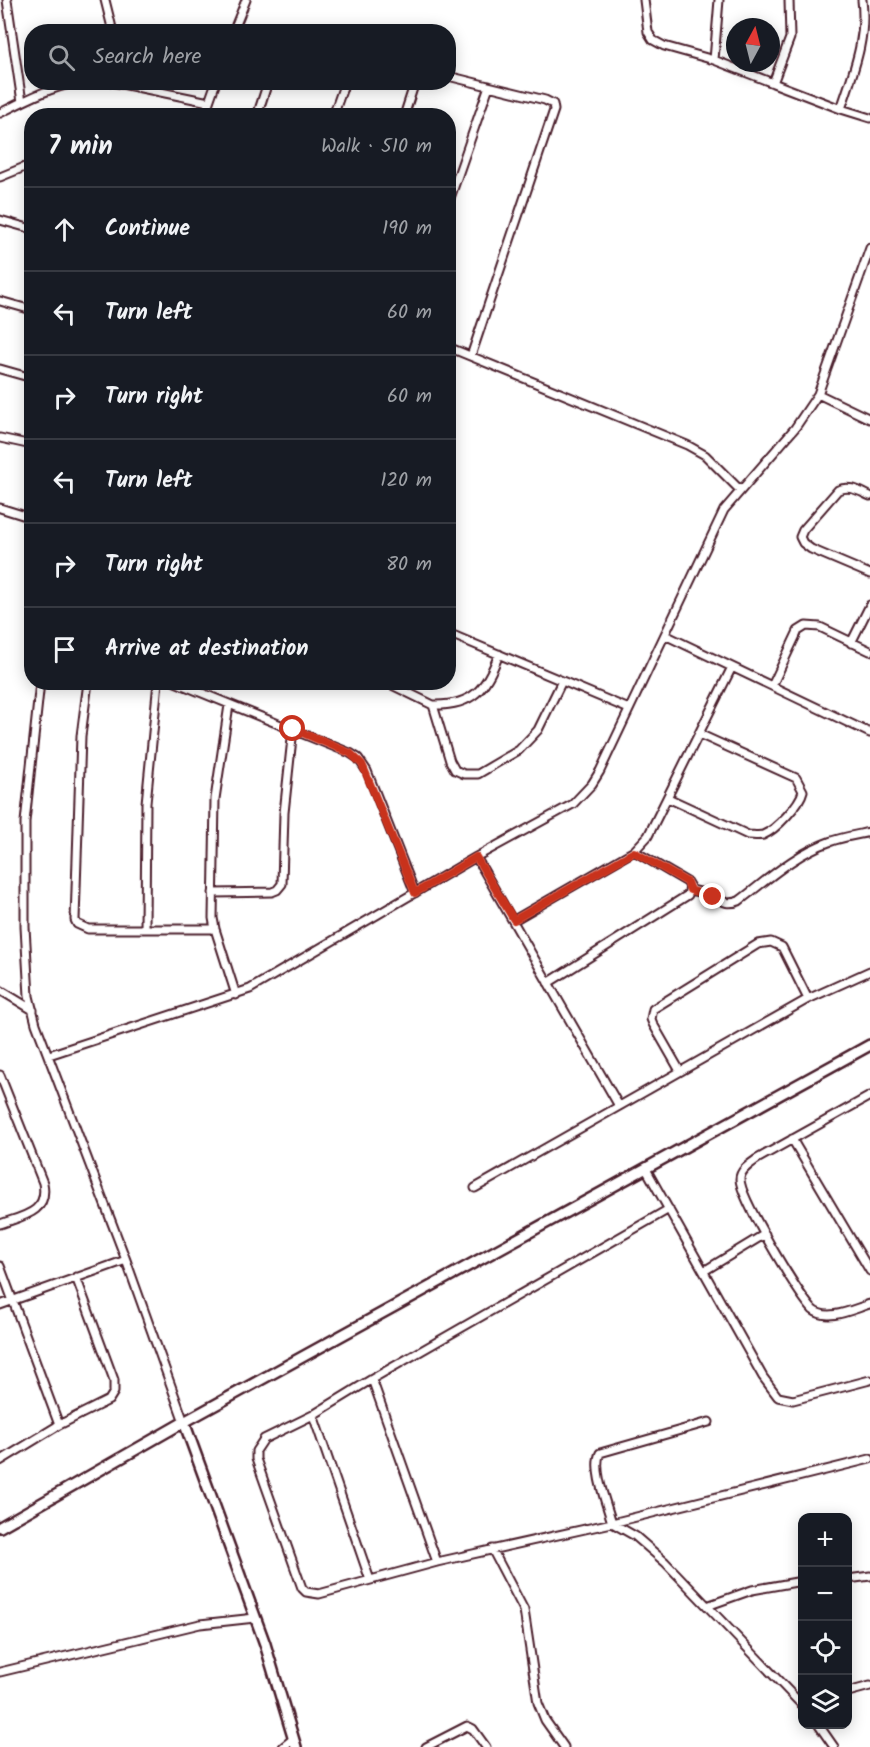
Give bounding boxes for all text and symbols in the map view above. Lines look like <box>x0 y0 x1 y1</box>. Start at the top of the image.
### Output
north arrow <box>726 18 780 72</box>
search box <box>24 24 456 90</box>
text: Search here <box>93 40 201 75</box>
icon: search <box>45 41 78 74</box>
text: 7 min <box>48 126 113 168</box>
text: Walk · 510 m <box>321 131 432 163</box>
text: Continue <box>105 212 190 247</box>
icon: ahead <box>48 213 81 246</box>
text: 190 m <box>382 213 432 245</box>
text: Turn left <box>105 296 192 331</box>
icon: left <box>48 297 81 330</box>
text: 60 m <box>387 297 432 329</box>
text: Turn right <box>105 380 203 415</box>
icon: right <box>48 381 81 414</box>
text: 60 m <box>387 381 432 413</box>
text: Turn left <box>105 464 192 499</box>
icon: left <box>48 465 81 498</box>
text: 120 m <box>380 465 432 497</box>
text: Turn right <box>105 548 203 583</box>
icon: right <box>48 549 81 582</box>
text: 80 m <box>386 549 432 581</box>
text: Arrive at destination <box>105 632 308 667</box>
icon: arrive <box>48 633 81 666</box>
route start <box>279 715 305 741</box>
route end <box>699 883 725 909</box>
map controls <box>798 1513 852 1729</box>
button: + <box>798 1513 852 1567</box>
button: − <box>798 1567 852 1621</box>
button: locate <box>798 1621 852 1675</box>
button: layers <box>798 1675 852 1729</box>

